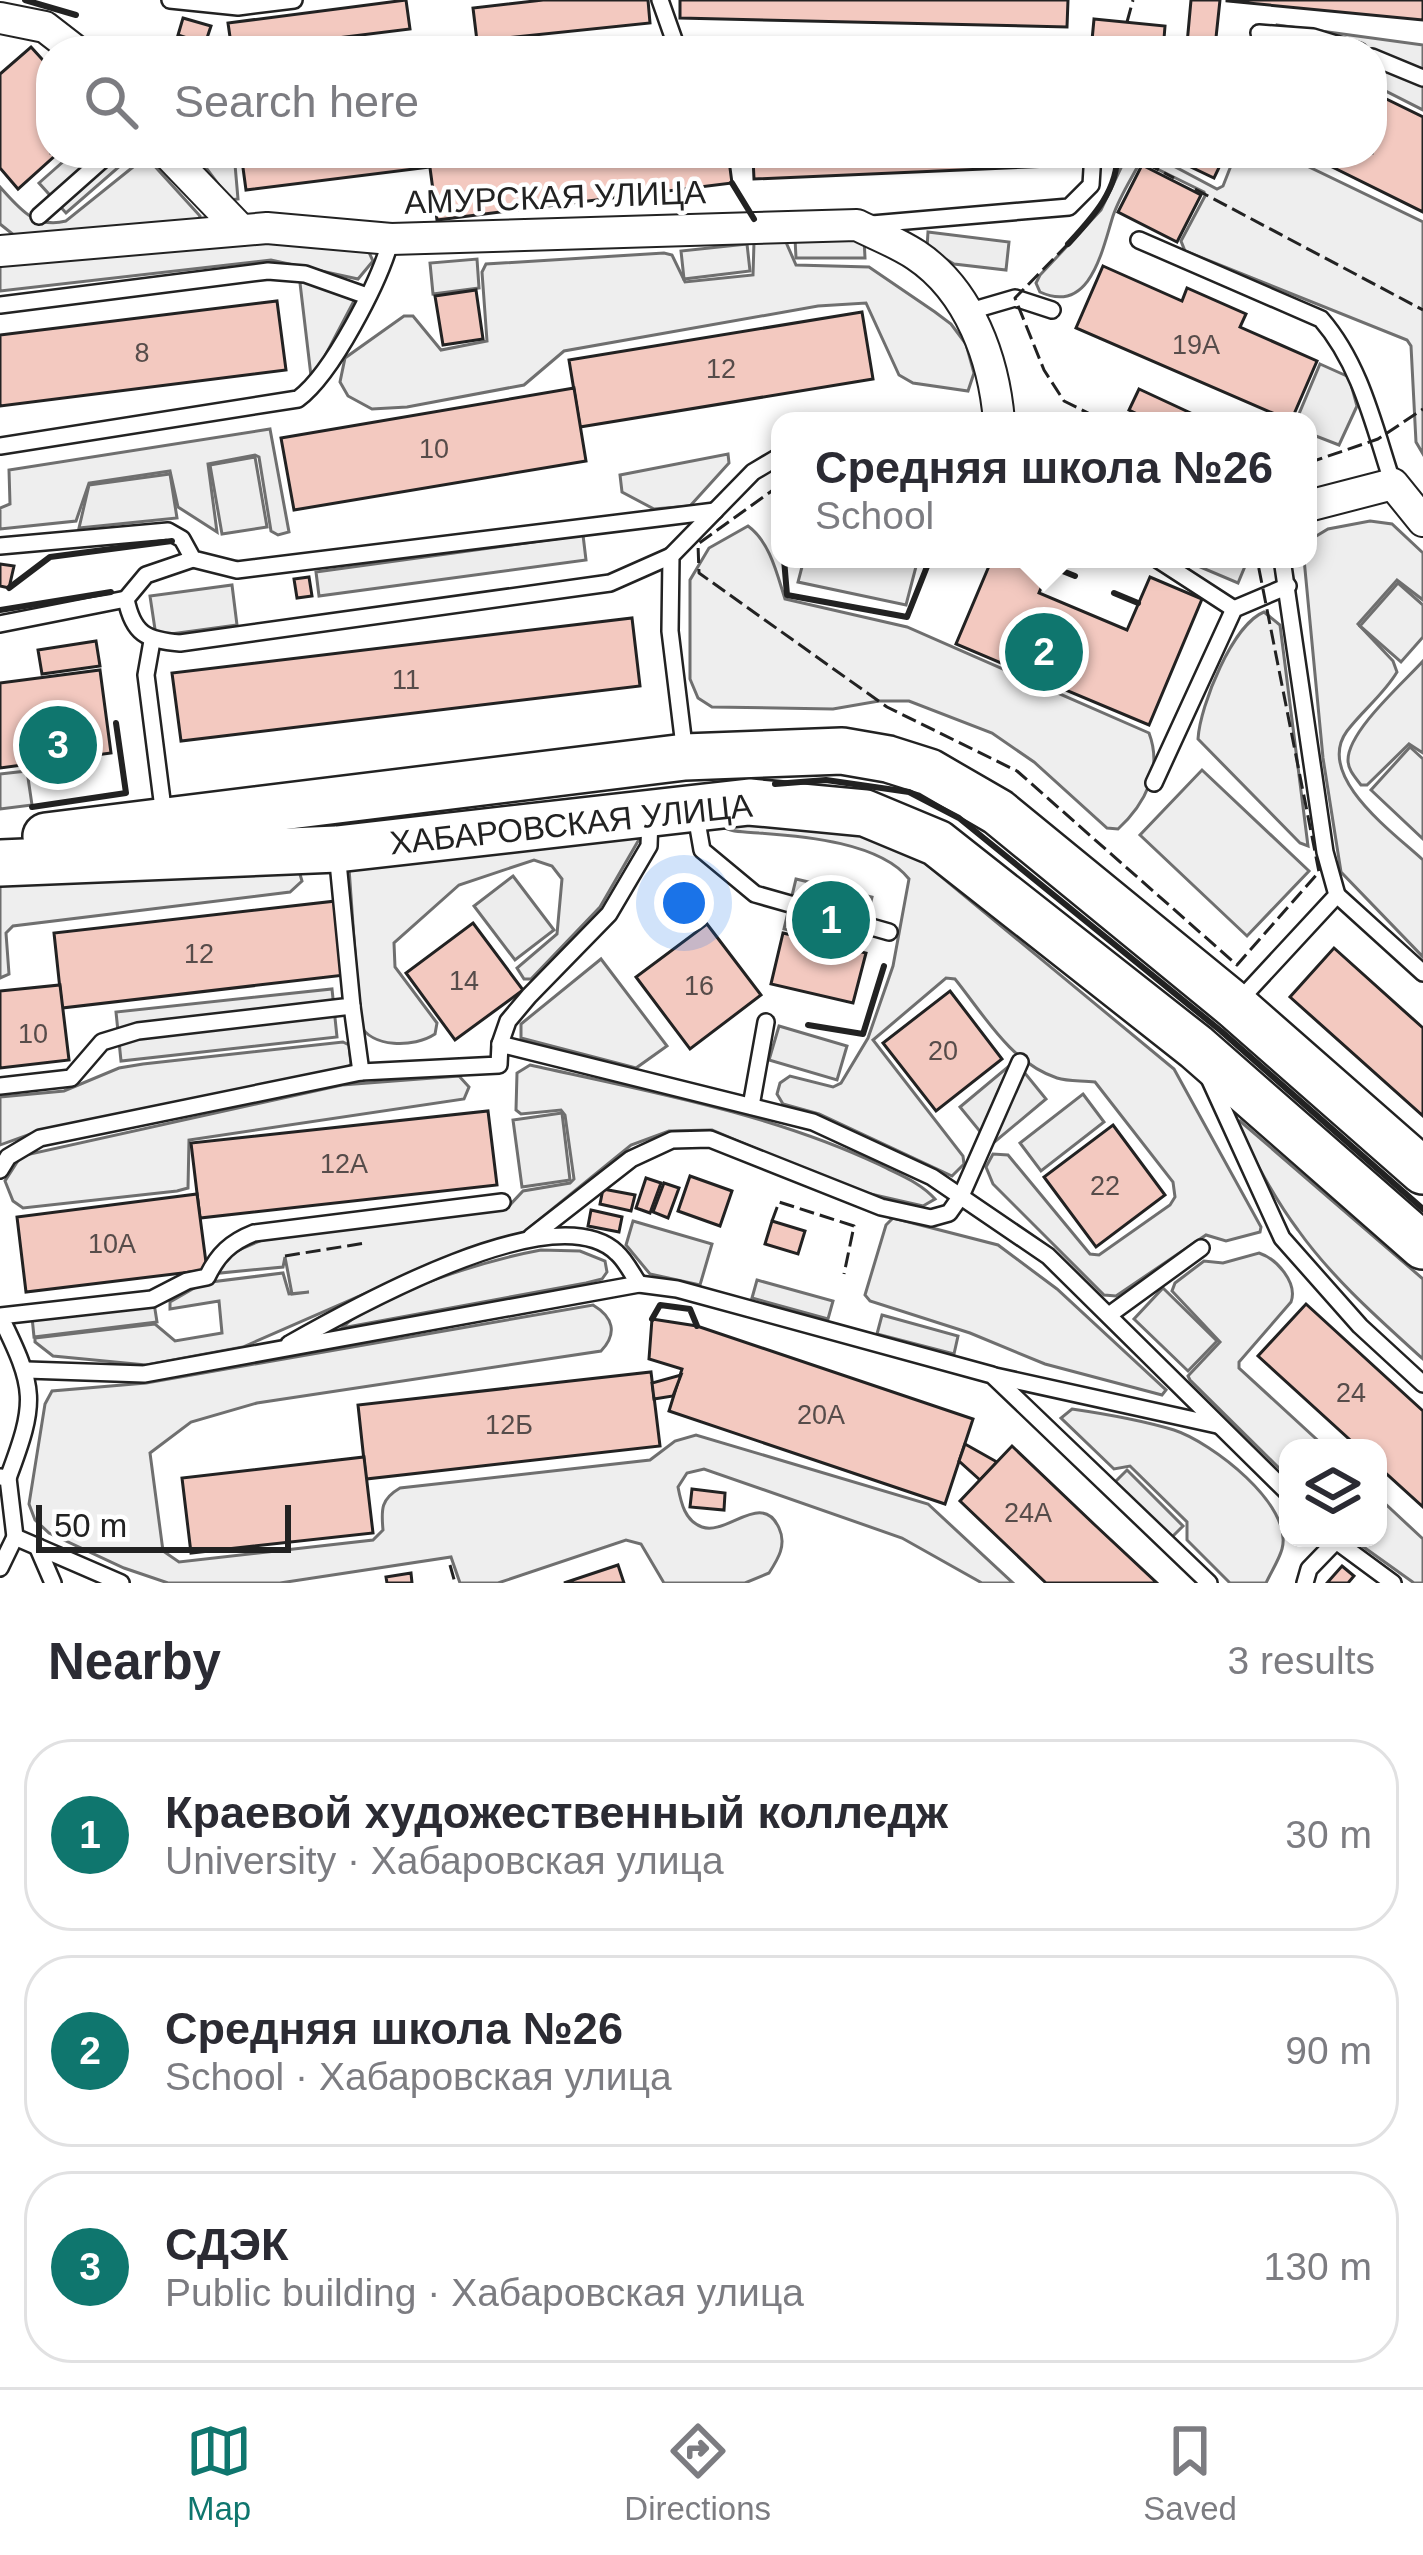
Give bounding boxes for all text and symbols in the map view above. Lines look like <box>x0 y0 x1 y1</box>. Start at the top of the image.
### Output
search box <box>36 36 1387 168</box>
icon: search <box>78 69 144 135</box>
text: Search here <box>174 76 419 127</box>
street label: АМУРСКАЯ УЛИЦА <box>404 173 706 221</box>
house number: 19А <box>1172 330 1220 360</box>
house number: 8 <box>134 338 150 368</box>
house number: 12 <box>706 354 736 384</box>
popup <box>771 412 1317 568</box>
house number: 10 <box>419 434 449 464</box>
text: Средняя школа №26 <box>815 442 1273 493</box>
text: School <box>815 494 934 537</box>
pin: 2 <box>1005 607 1083 697</box>
house number: 11 <box>392 665 420 695</box>
pin: 3 <box>19 700 97 790</box>
street label: ХАБАРОВСКАЯ УЛИЦА <box>388 787 754 861</box>
your location <box>654 873 714 933</box>
pin: 1 <box>792 875 870 965</box>
house number: 12 <box>184 939 214 969</box>
house number: 14 <box>449 966 479 996</box>
house number: 16 <box>684 971 714 1001</box>
house number: 10 <box>18 1019 48 1049</box>
house number: 20 <box>928 1036 958 1066</box>
house number: 12А <box>320 1149 368 1179</box>
house number: 22 <box>1090 1171 1120 1201</box>
house number: 10А <box>88 1229 136 1259</box>
house number: 24 <box>1336 1378 1366 1408</box>
house number: 20А <box>797 1400 845 1430</box>
house number: 12Б <box>485 1410 533 1440</box>
map controls <box>1279 1439 1387 1547</box>
button: layers <box>1279 1439 1387 1547</box>
house number: 24А <box>1004 1498 1052 1528</box>
scale bar <box>36 1499 291 1552</box>
text: 50 m <box>54 1507 127 1544</box>
text: Nearby <box>48 1633 221 1690</box>
text: 3 results <box>1228 1639 1375 1682</box>
text: Краевой художественный колледж <box>165 1787 948 1838</box>
text: 1 <box>79 1813 101 1856</box>
text: 30 m <box>1285 1813 1372 1856</box>
text: University · Хабаровская улица <box>165 1839 724 1882</box>
text: Средняя школа №26 <box>165 2003 623 2054</box>
text: 2 <box>79 2029 101 2072</box>
text: 90 m <box>1285 2029 1372 2072</box>
text: School · Хабаровская улица <box>165 2055 672 2098</box>
text: СДЭК <box>165 2219 288 2270</box>
text: 3 <box>79 2245 101 2288</box>
text: 130 m <box>1264 2245 1372 2288</box>
text: Public building · Хабаровская улица <box>165 2271 804 2314</box>
tab: Map <box>186 2418 252 2528</box>
tab: Directions <box>624 2418 771 2528</box>
tab: Saved <box>1143 2418 1237 2528</box>

